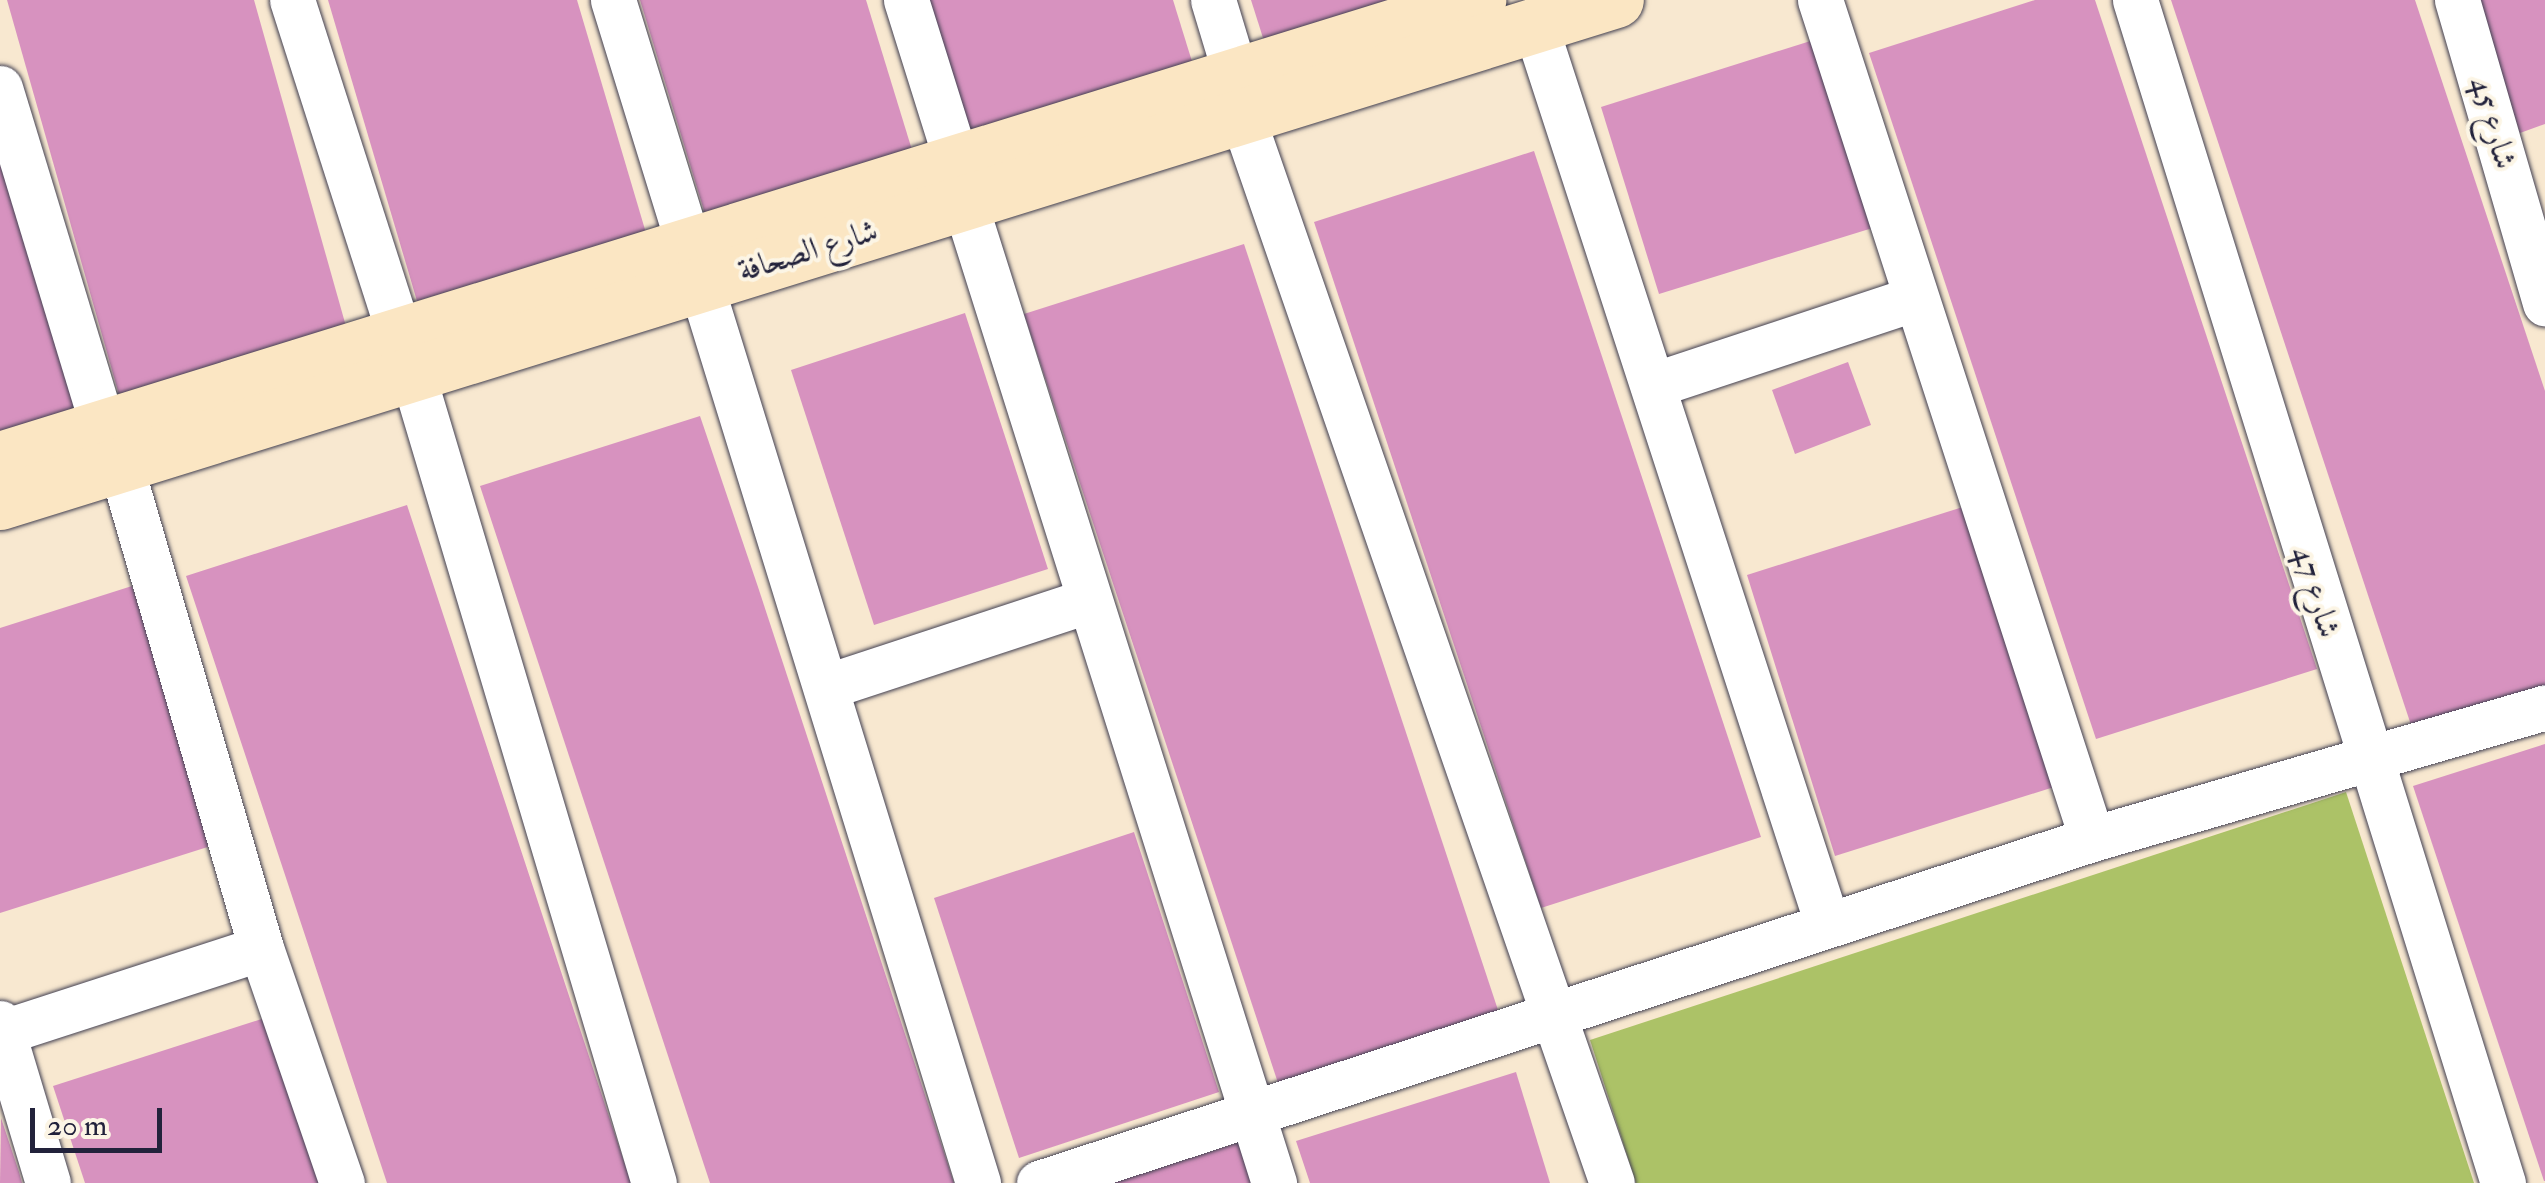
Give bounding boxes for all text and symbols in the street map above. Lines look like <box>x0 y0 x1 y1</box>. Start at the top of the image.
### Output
street label: شارع 45 <box>2462 73 2524 173</box>
street label: شارع الصحافة <box>734 212 882 290</box>
street label: شارع 47 <box>2284 542 2348 642</box>
scale bar <box>35 1088 168 1150</box>
text: 20 m <box>47 1107 107 1144</box>

